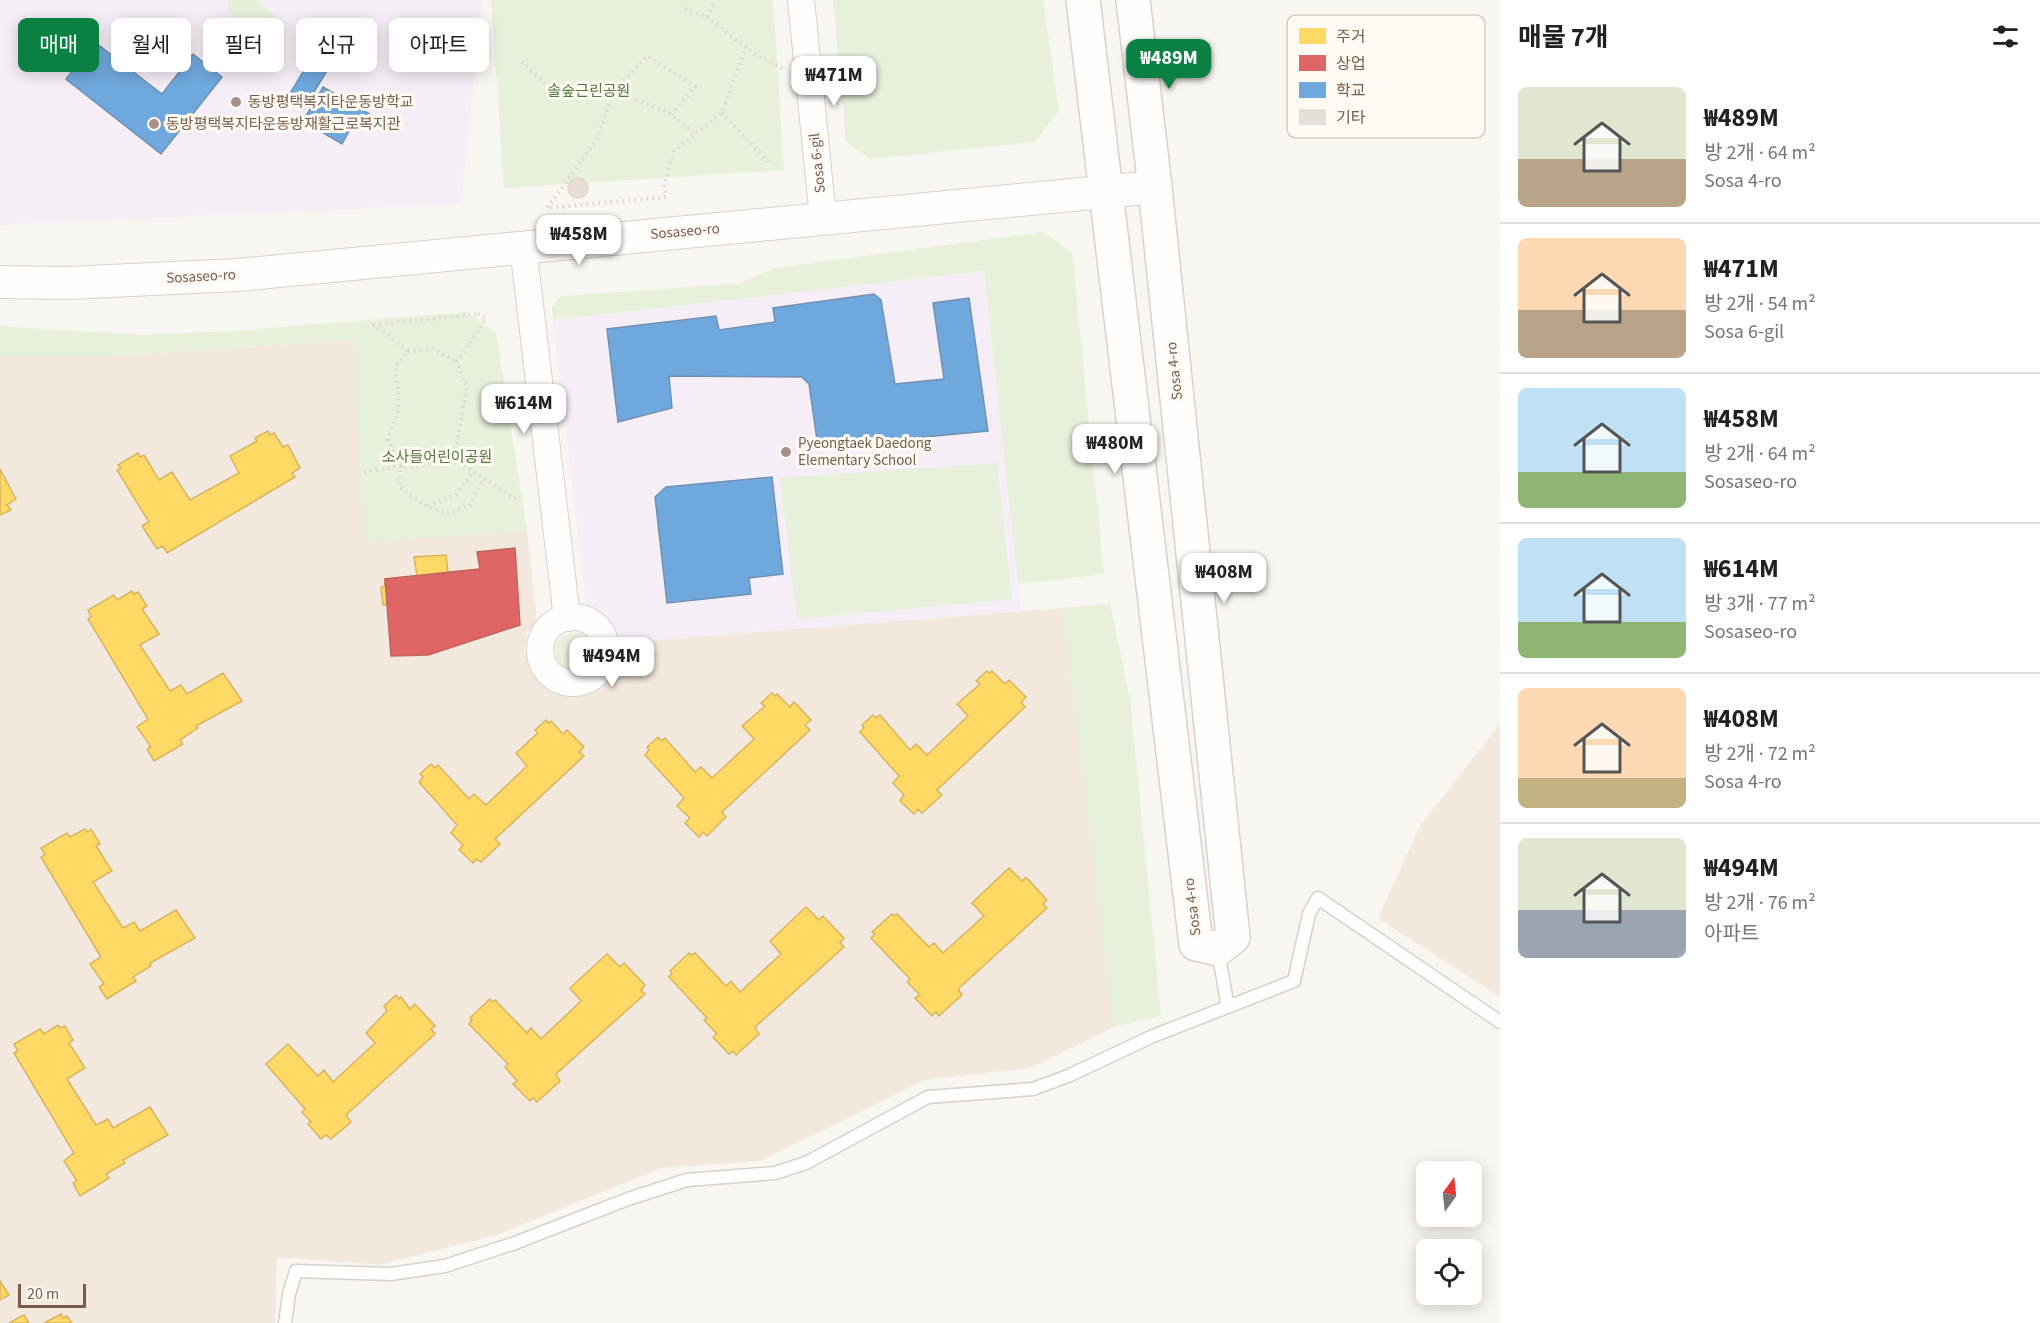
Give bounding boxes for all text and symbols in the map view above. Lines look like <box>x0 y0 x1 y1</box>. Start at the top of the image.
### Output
legend <box>1287 15 1485 138</box>
chip: 매매 <box>18 18 99 72</box>
chip: 월세 <box>111 18 191 72</box>
chip: 필터 <box>203 18 284 72</box>
chip: 신규 <box>296 18 377 72</box>
chip: 아파트 <box>389 18 489 72</box>
text: 매물 7개 <box>1518 19 1609 56</box>
icon: filters <box>1989 20 2022 53</box>
text: 주거 <box>1336 26 1365 48</box>
pin: ₩489M <box>1127 39 1211 90</box>
text: ₩489M <box>1140 44 1198 72</box>
text: 상업 <box>1336 53 1365 75</box>
pin: ₩471M <box>792 56 876 107</box>
text: ₩471M <box>805 61 863 89</box>
text: 학교 <box>1336 80 1365 102</box>
park label: 솔숲근린공원 <box>548 81 630 102</box>
place label: 동방평택복지타운동방학교 <box>248 92 414 113</box>
marker: 동방평택복지타운동방학교 <box>229 95 243 109</box>
text: ₩489M <box>1704 99 1779 136</box>
text: 기타 <box>1336 107 1366 129</box>
icon: home <box>1566 111 1638 183</box>
place label: 동방평택복지타운동방재활근로복지관 <box>166 114 401 135</box>
marker: 동방평택복지타운동방재활근로복지관 <box>147 117 161 131</box>
street label: Sosa 6-gil <box>804 132 831 194</box>
text: 방 2개 · 64 m² <box>1704 139 1816 167</box>
text: Sosa 4-ro <box>1704 167 1782 195</box>
pin: ₩458M <box>537 215 621 266</box>
street label: Sosaseo-ro <box>649 218 721 245</box>
text: ₩458M <box>550 220 608 248</box>
text: ₩471M <box>1704 250 1779 287</box>
icon: home <box>1566 262 1638 334</box>
street label: Sosaseo-ro <box>166 264 236 289</box>
text: 방 2개 · 54 m² <box>1704 290 1816 318</box>
text: Sosa 6-gil <box>1704 318 1784 346</box>
street label: Sosa 4-ro <box>1161 341 1188 401</box>
pin: ₩614M <box>482 384 566 435</box>
text: ₩614M <box>495 389 553 417</box>
text: ₩458M <box>1704 400 1779 437</box>
icon: home <box>1566 412 1638 484</box>
pin: ₩480M <box>1073 424 1157 475</box>
text: ₩480M <box>1086 429 1144 457</box>
place label: Pyeongtaek Daedong Elementary School <box>798 433 932 471</box>
text: 방 2개 · 64 m² <box>1704 440 1816 468</box>
marker: Pyeongtaek Daedong Elementary School <box>779 445 793 459</box>
park label: 소사들어린이공원 <box>382 447 492 468</box>
text: Sosaseo-ro <box>1704 468 1797 496</box>
text: ₩614M <box>1704 550 1779 587</box>
pin: ₩408M <box>1182 553 1266 604</box>
text: ₩408M <box>1195 558 1253 586</box>
icon: home <box>1566 562 1638 634</box>
text: 방 3개 · 77 m² <box>1704 590 1816 618</box>
text: Sosaseo-ro <box>1704 618 1797 646</box>
pin: ₩494M <box>570 637 654 688</box>
text: ₩494M <box>583 642 641 670</box>
text: ₩408M <box>1704 700 1779 737</box>
icon: home <box>1566 712 1638 784</box>
text: 방 2개 · 72 m² <box>1704 740 1816 768</box>
text: Sosa 4-ro <box>1704 768 1782 796</box>
text: ₩494M <box>1704 849 1779 886</box>
icon: home <box>1566 862 1638 934</box>
street label: Sosa 4-ro <box>1179 877 1206 937</box>
text: 방 2개 · 76 m² <box>1704 889 1816 917</box>
text: 아파트 <box>1704 920 1759 948</box>
north arrow <box>1416 1161 1482 1227</box>
map controls <box>1416 1161 1482 1305</box>
button: locate <box>1416 1239 1482 1305</box>
scale bar <box>18 1281 86 1308</box>
text: 20 m <box>27 1283 59 1305</box>

